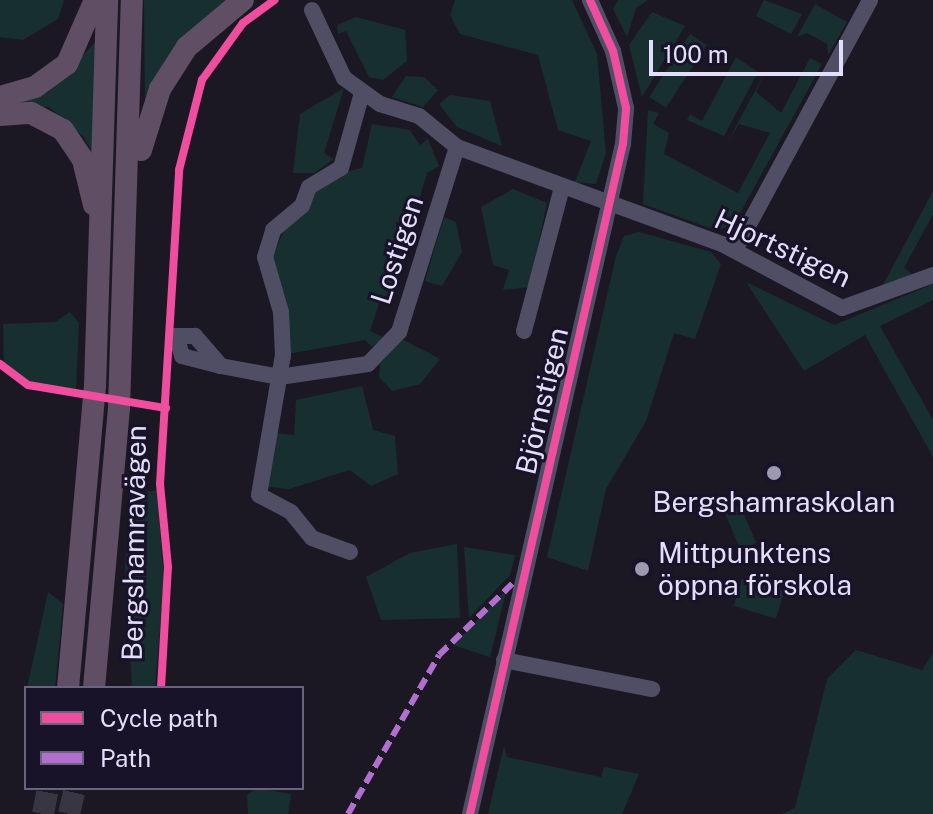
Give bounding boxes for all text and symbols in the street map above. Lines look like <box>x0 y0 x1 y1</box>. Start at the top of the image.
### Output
scale bar <box>653 24 847 74</box>
text: 100 m <box>663 40 729 68</box>
street label: Lostigen <box>364 192 430 308</box>
street label: Hjortstigen <box>709 202 857 294</box>
street label: Björnstigen <box>509 324 575 478</box>
street label: Bergshamravägen <box>115 425 153 661</box>
marker: Bergshamraskolan <box>765 464 783 482</box>
place label: Bergshamraskolan <box>653 485 895 519</box>
place label: Mittpunktens öppna förskola <box>658 536 852 602</box>
marker: Mittpunktens öppna förskola <box>633 560 651 578</box>
legend <box>24 686 304 790</box>
text: Cycle path <box>100 704 218 732</box>
text: Path <box>100 744 151 772</box>

